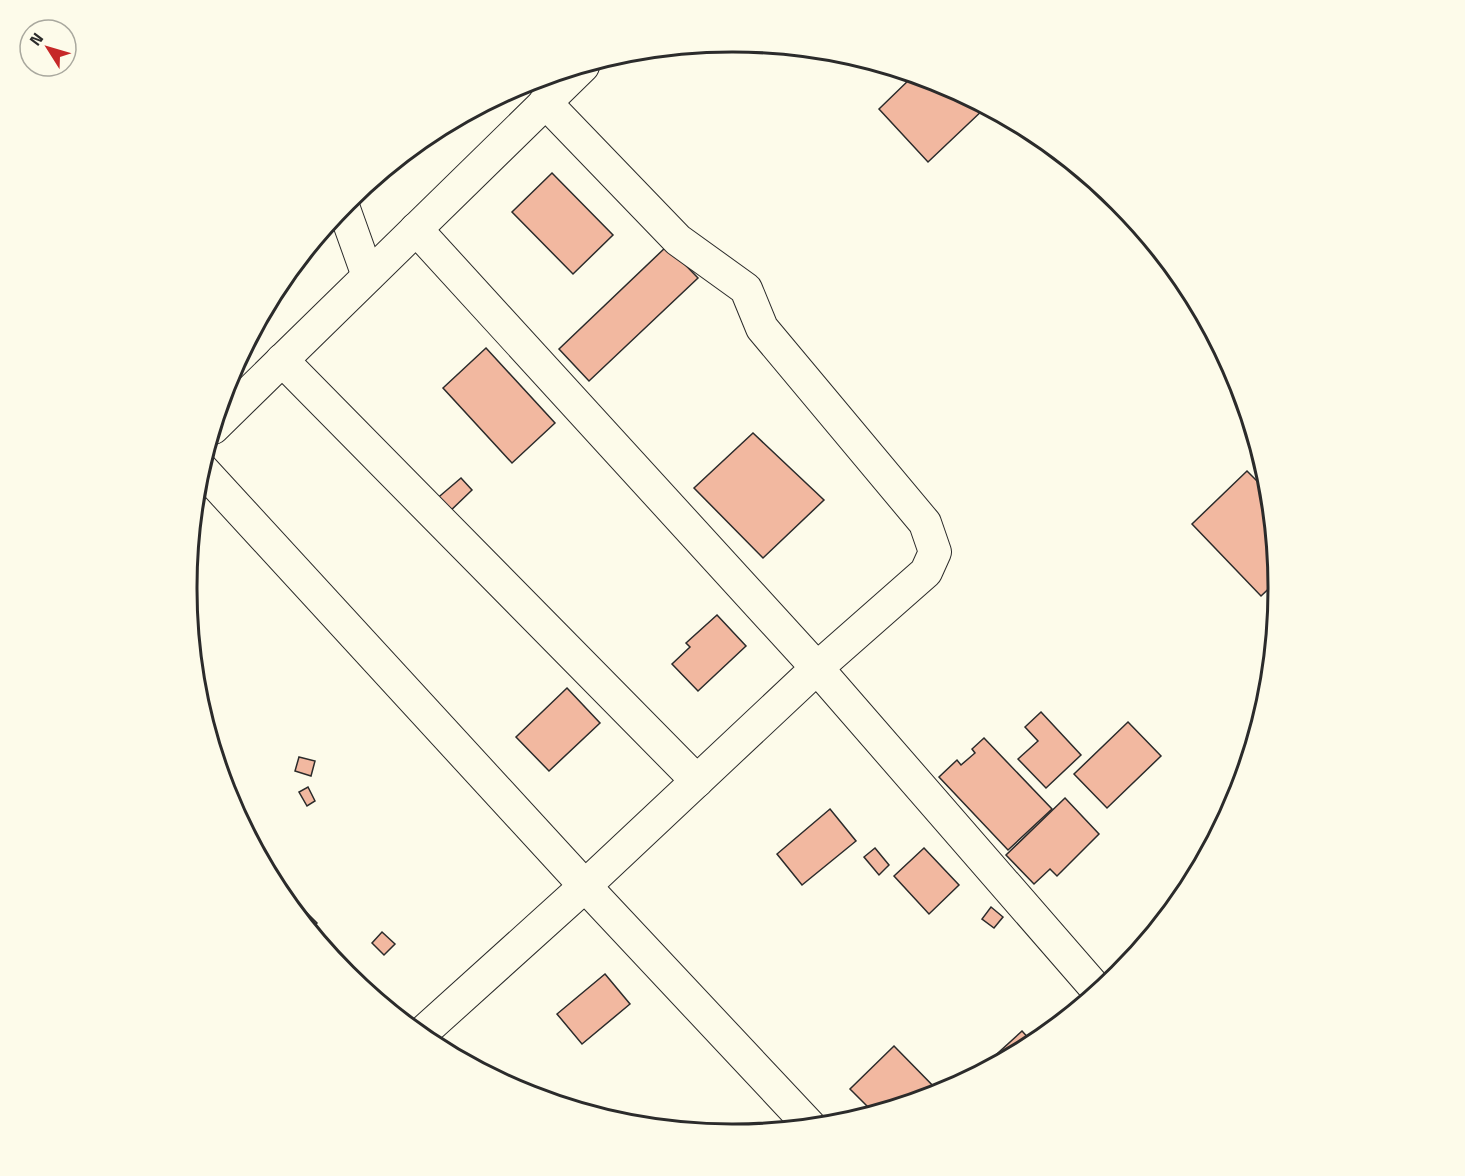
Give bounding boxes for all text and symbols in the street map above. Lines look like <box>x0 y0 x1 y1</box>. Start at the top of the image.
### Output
north arrow <box>18 18 78 78</box>
text: N <box>23 27 49 51</box>

